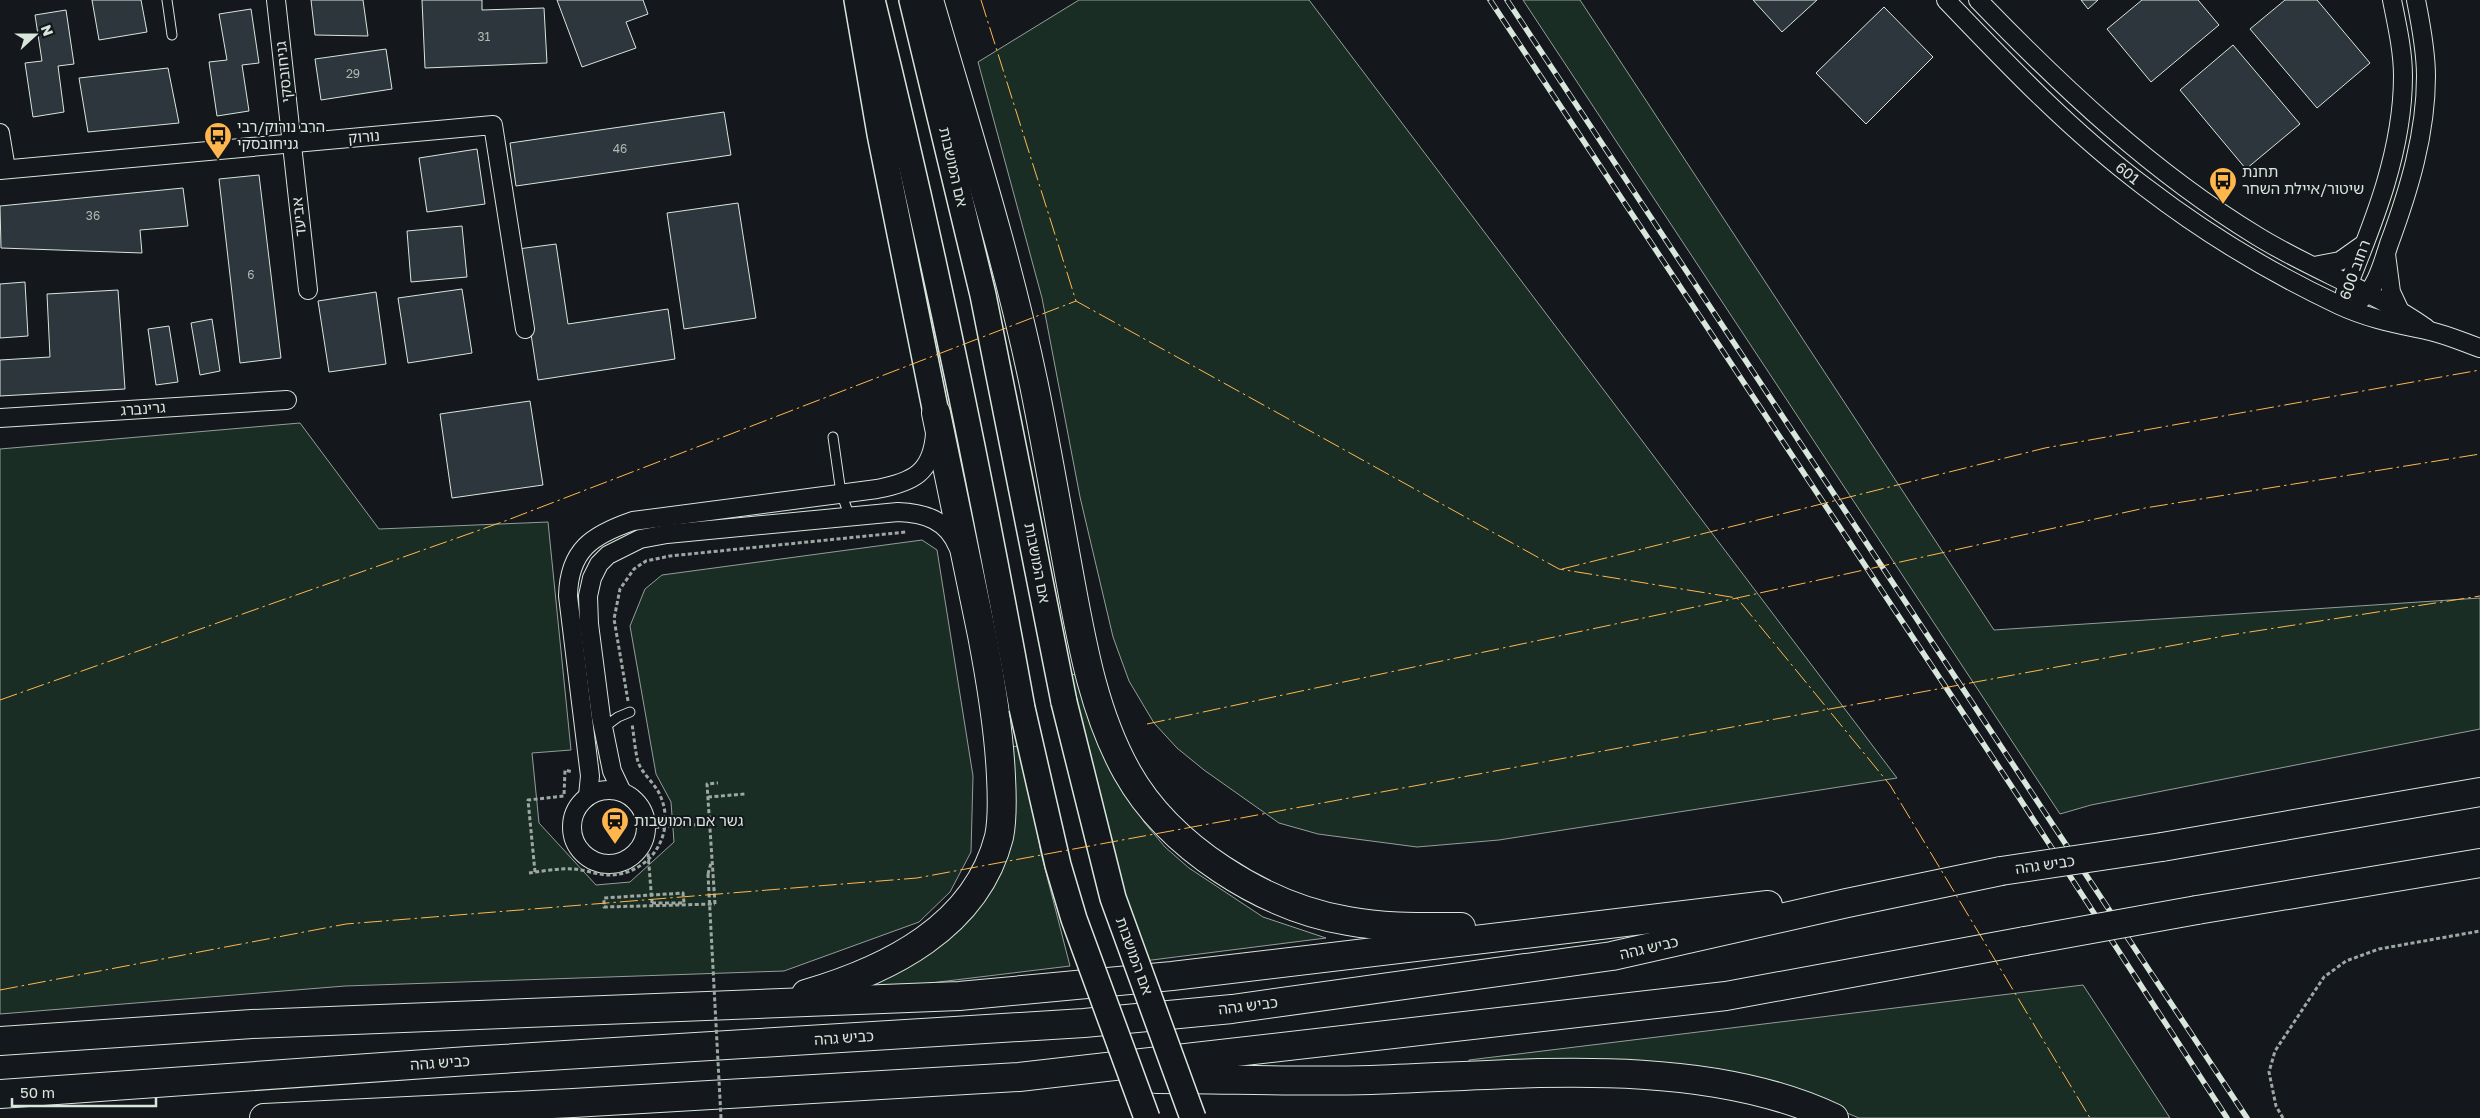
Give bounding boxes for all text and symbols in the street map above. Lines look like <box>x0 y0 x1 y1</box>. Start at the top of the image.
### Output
north arrow <box>10 10 60 60</box>
text: N <box>38 22 57 38</box>
house number: 31 <box>478 29 491 44</box>
street label: גניחובסקי <box>271 40 295 104</box>
house number: 29 <box>346 66 360 81</box>
place label: הרב נורוק/רבי גניחובסקי <box>237 117 325 152</box>
bus stop icon: הרב נורוק/רבי גניחובסקי <box>203 121 233 160</box>
street label: אם המושבות <box>936 125 972 208</box>
street label: נורוק <box>347 126 381 146</box>
house number: 46 <box>613 141 627 156</box>
street label: 601 <box>2112 157 2144 188</box>
place label: תחנת שיטור/איילת השחר <box>2242 162 2364 197</box>
bus stop icon: תחנת שיטור/איילת השחר <box>2208 166 2238 205</box>
street label: אביעד <box>287 197 309 238</box>
house number: 36 <box>86 208 100 223</box>
street label: רחוב 600 <box>2335 237 2373 302</box>
house number: 6 <box>247 267 255 282</box>
street label: גרינברג <box>120 397 167 419</box>
street label: אם המושבות <box>1021 521 1055 604</box>
station icon: גשר אם המושבות <box>600 806 630 845</box>
place label: גשר אם המושבות <box>634 811 744 829</box>
street label: כביש גהה <box>2014 851 2076 877</box>
street label: אם המושבות <box>1113 914 1157 997</box>
street label: כביש גהה <box>1618 931 1680 963</box>
street label: כביש גהה <box>1217 992 1279 1018</box>
street label: כביש גהה <box>813 1026 875 1048</box>
street label: כביש גהה <box>409 1051 471 1073</box>
scale bar <box>12 1076 156 1108</box>
text: 50 m <box>20 1083 55 1101</box>

